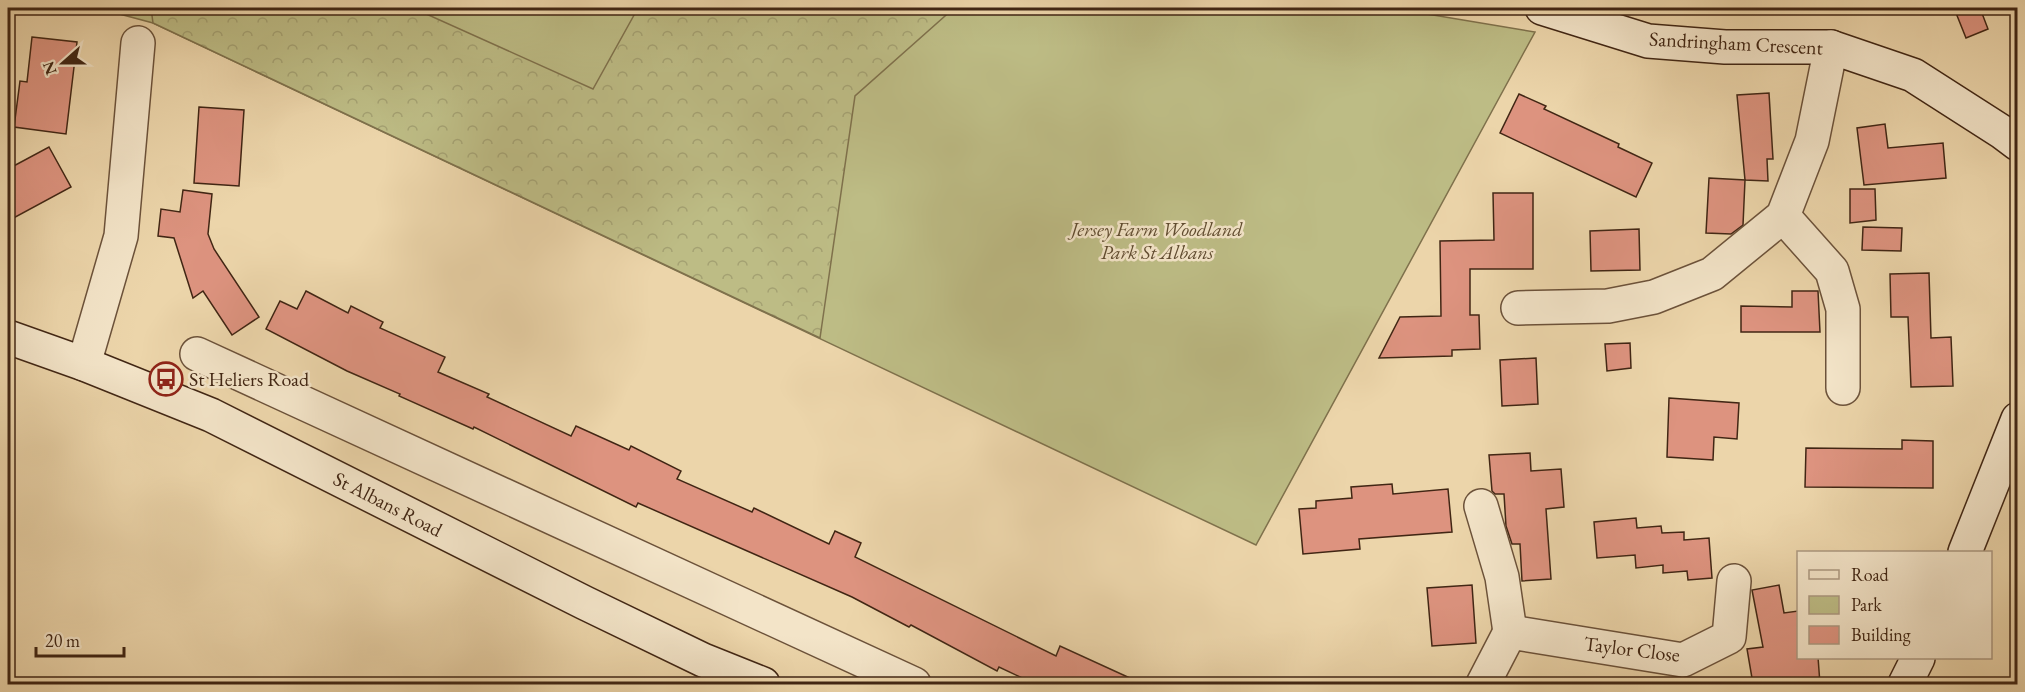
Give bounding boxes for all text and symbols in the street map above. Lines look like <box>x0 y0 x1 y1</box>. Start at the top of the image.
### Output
street label: Sandringham Crescent <box>1648 25 1824 61</box>
north arrow <box>33 33 93 93</box>
text: N <box>37 58 62 78</box>
park label: Jersey Farm Woodland Park St Albans <box>1067 216 1243 265</box>
bus stop icon: St Heliers Road <box>148 361 184 397</box>
place label: St Heliers Road <box>189 366 310 392</box>
street label: St Albans Road <box>329 465 448 543</box>
legend <box>1797 551 1992 659</box>
text: Road <box>1851 563 1890 586</box>
text: Park <box>1851 593 1882 616</box>
scale bar <box>36 620 124 658</box>
text: Building <box>1851 623 1911 646</box>
text: 20 m <box>45 629 80 652</box>
street label: Taylor Close <box>1583 630 1682 668</box>

